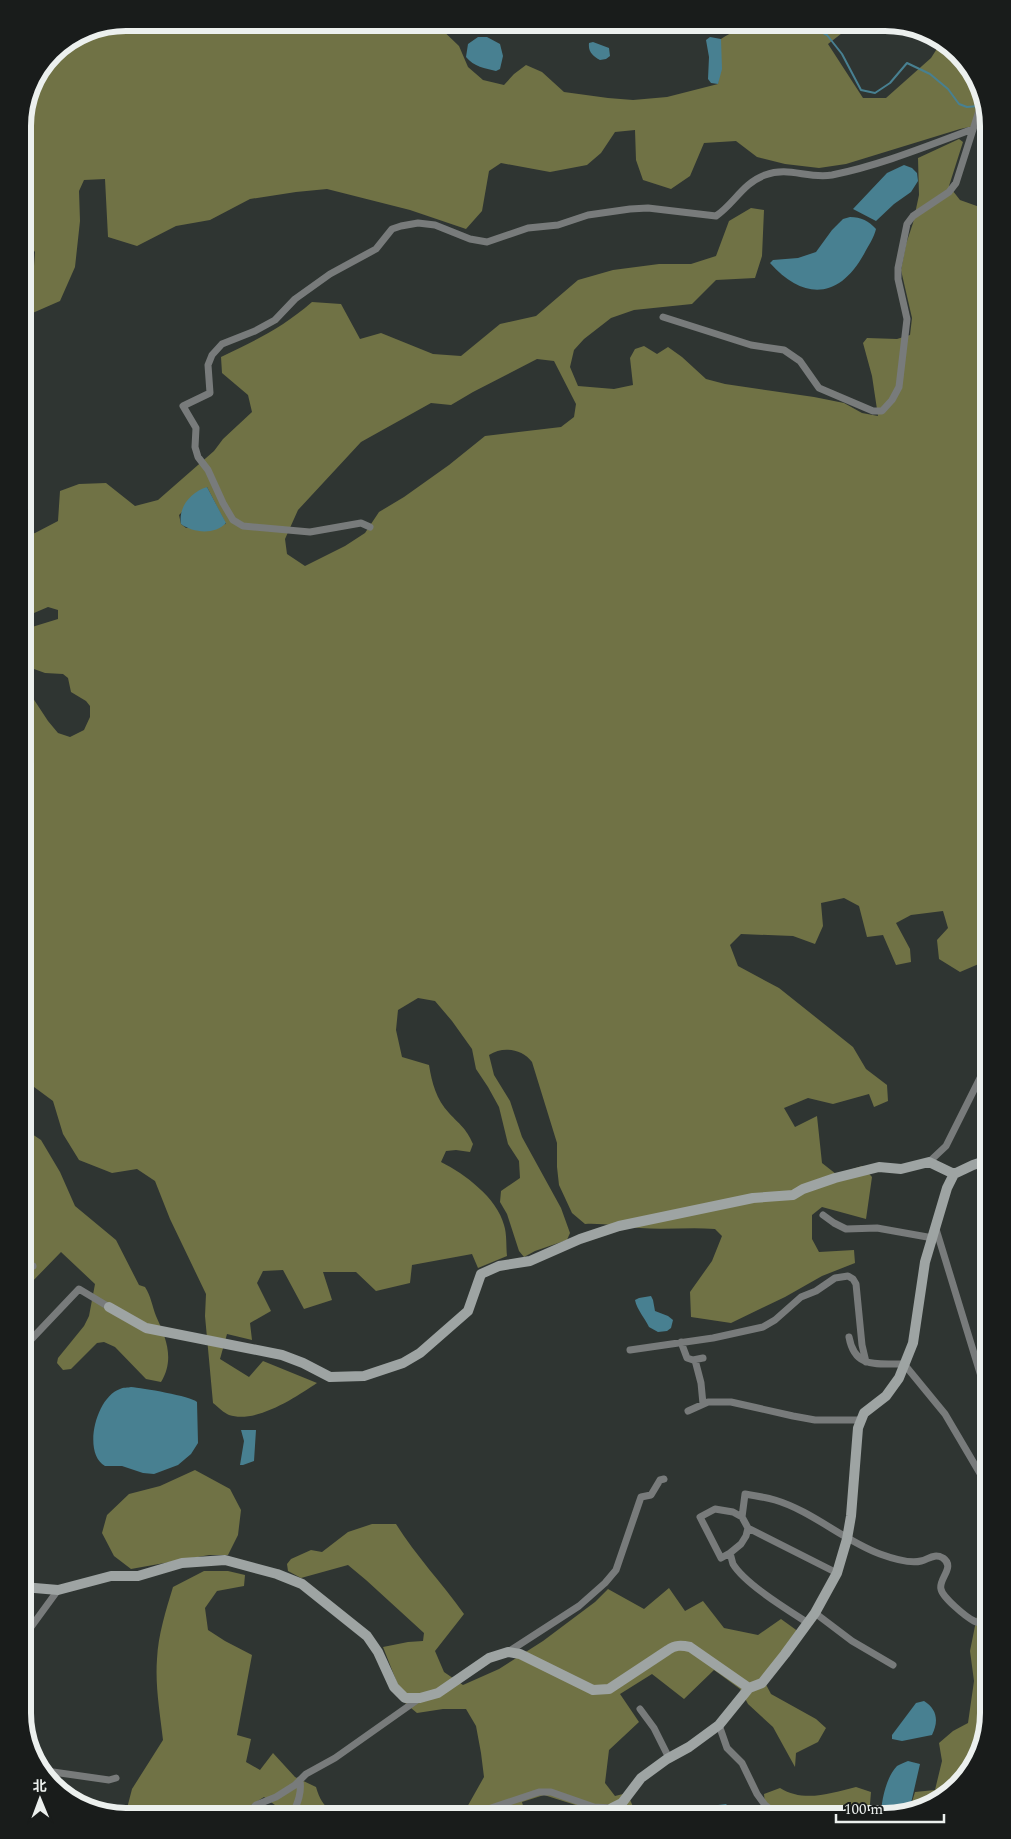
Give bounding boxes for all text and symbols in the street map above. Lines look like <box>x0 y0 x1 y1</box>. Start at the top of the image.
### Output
north arrow <box>15 1774 65 1824</box>
text: 北 <box>33 1776 47 1797</box>
scale bar <box>836 1792 944 1824</box>
text: 100 m <box>844 1798 883 1821</box>

